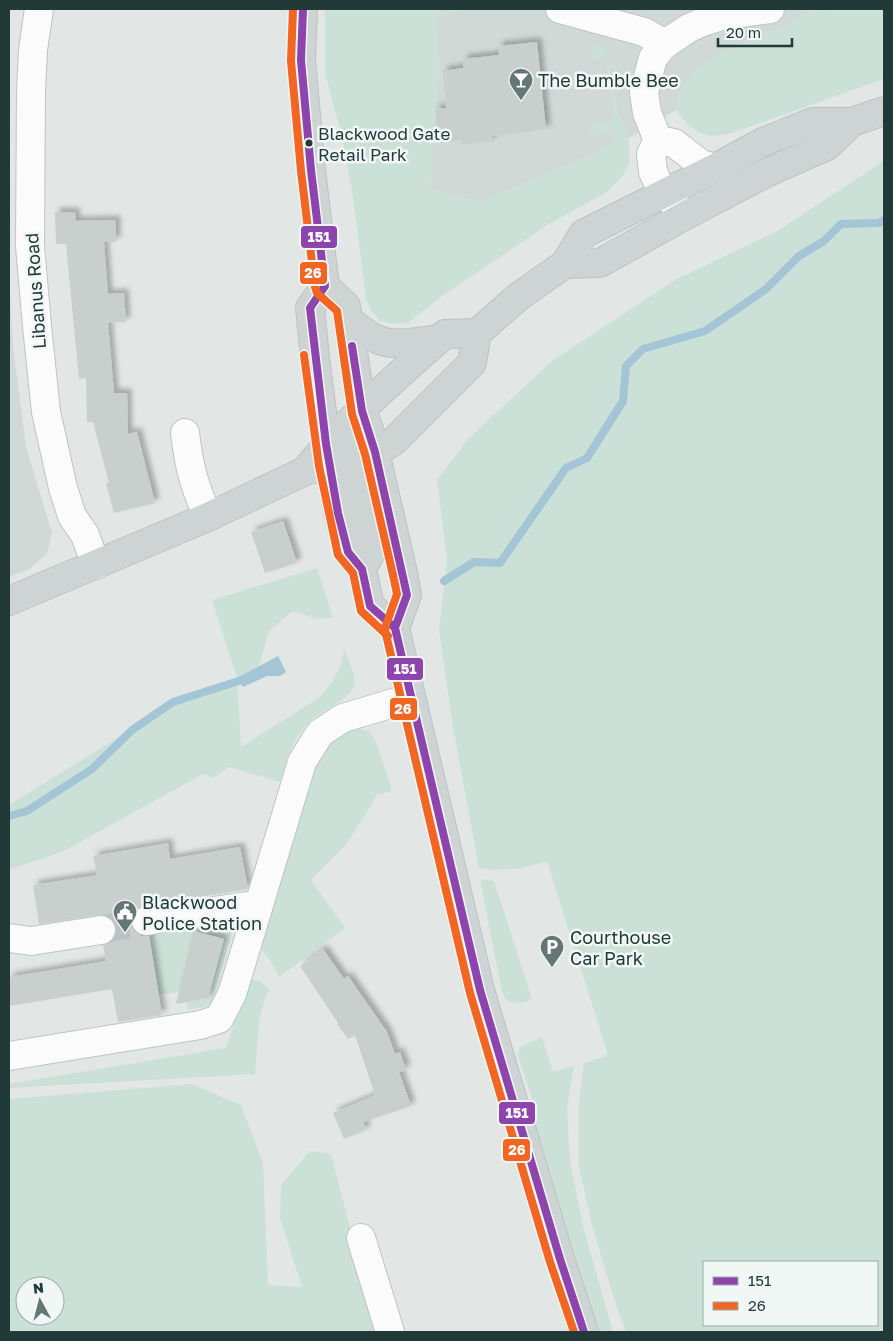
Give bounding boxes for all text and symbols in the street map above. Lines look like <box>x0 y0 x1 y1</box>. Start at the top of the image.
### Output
scale bar <box>718 15 792 47</box>
text: 20 m <box>726 23 761 41</box>
bar icon: The Bumble Bee <box>508 67 534 101</box>
place label: The Bumble Bee <box>538 69 679 91</box>
place label: Blackwood Gate Retail Park <box>318 123 450 165</box>
marker: Blackwood Gate Retail Park <box>304 138 314 148</box>
line badge: 151 <box>300 225 338 249</box>
text: 151 <box>308 228 330 245</box>
street label: Libanus Road <box>20 232 50 350</box>
line badge: 26 <box>299 261 328 285</box>
text: 26 <box>304 264 322 281</box>
line badge: 151 <box>386 657 424 681</box>
text: 151 <box>394 660 416 677</box>
line badge: 26 <box>389 697 418 721</box>
text: 26 <box>394 700 412 717</box>
place label: Blackwood Police Station <box>142 891 262 934</box>
public building icon: Blackwood Police Station <box>112 899 138 933</box>
place label: Courthouse Car Park <box>570 926 671 969</box>
parking icon: Courthouse Car Park <box>539 934 565 968</box>
line badge: 151 <box>498 1101 536 1125</box>
text: 151 <box>506 1104 528 1121</box>
line badge: 26 <box>502 1138 531 1162</box>
text: 26 <box>508 1141 526 1158</box>
legend <box>703 1261 878 1326</box>
text: 151 <box>748 1271 771 1289</box>
north arrow <box>15 1276 65 1326</box>
text: N <box>32 1279 45 1297</box>
text: 26 <box>748 1296 766 1314</box>

